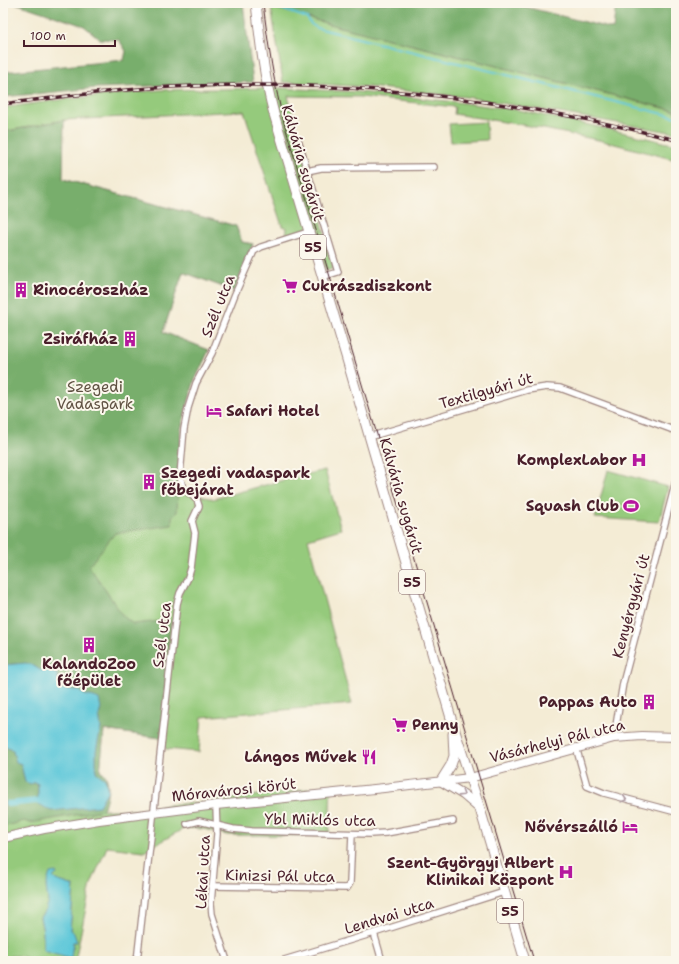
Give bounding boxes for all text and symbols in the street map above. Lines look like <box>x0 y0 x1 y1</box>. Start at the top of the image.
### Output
scale bar <box>24 22 115 48</box>
text: 100 m <box>30 28 66 44</box>
street label: Kálvária sugárút <box>277 102 329 224</box>
road number: 55 <box>300 235 326 259</box>
street label: Szél utca <box>196 271 240 340</box>
place label: Cukrászdiszkont <box>302 276 432 296</box>
supermarket icon: Cukrászdiszkont <box>281 277 299 295</box>
place label: Rinocéroszház <box>33 280 149 300</box>
building icon: Rinocéroszház <box>12 281 30 299</box>
place label: Zsiráfház <box>43 329 118 349</box>
building icon: Zsiráfház <box>121 330 139 348</box>
street label: Textilgyári út <box>437 368 535 414</box>
park label: Szegedi Vadaspark <box>57 377 133 414</box>
place label: Safari Hotel <box>226 401 319 421</box>
hotel icon: Safari Hotel <box>205 402 223 420</box>
street label: Kálvária sugárút <box>375 435 427 557</box>
place label: KomplexLabor <box>517 450 627 470</box>
hospital icon: KomplexLabor <box>630 451 648 469</box>
place label: Szegedi vadaspark főbejárat <box>161 463 310 500</box>
building icon: Szegedi vadaspark főbejárat <box>140 473 158 491</box>
place label: Squash Club <box>526 496 619 516</box>
sports icon: Squash Club <box>622 497 640 515</box>
street label: Kenyérgyári út <box>607 551 655 661</box>
road number: 55 <box>399 570 425 594</box>
street label: Szél utca <box>148 600 176 669</box>
building icon: KalandoZoo főépület <box>80 636 98 654</box>
place label: KalandoZoo főépület <box>42 654 136 691</box>
place label: Pappas Auto <box>539 692 637 712</box>
building icon: Pappas Auto <box>640 693 658 711</box>
street label: Vásárhelyi Pál utca <box>487 714 627 767</box>
place label: Penny <box>412 715 459 735</box>
supermarket icon: Penny <box>391 716 409 734</box>
place label: Lángos Művek <box>244 747 357 767</box>
restaurant icon: Lángos Művek <box>360 748 378 766</box>
street label: Móravárosi körút <box>171 774 297 806</box>
one-way arrow <box>457 789 464 796</box>
one-way arrow <box>621 794 627 802</box>
street label: Ybl Miklós utca <box>264 809 376 831</box>
place label: Nővérszálló <box>524 817 618 837</box>
hotel icon: Nővérszálló <box>621 818 639 836</box>
street label: Lékai utca <box>191 834 215 910</box>
place label: Szent-Györgyi Albert Klinikai Központ <box>387 853 554 890</box>
hospital icon: Szent-Györgyi Albert Klinikai Központ <box>557 863 575 881</box>
street label: Kinizsi Pál utca <box>225 865 336 887</box>
street label: Lendvai utca <box>342 893 437 939</box>
road number: 55 <box>497 899 523 923</box>

